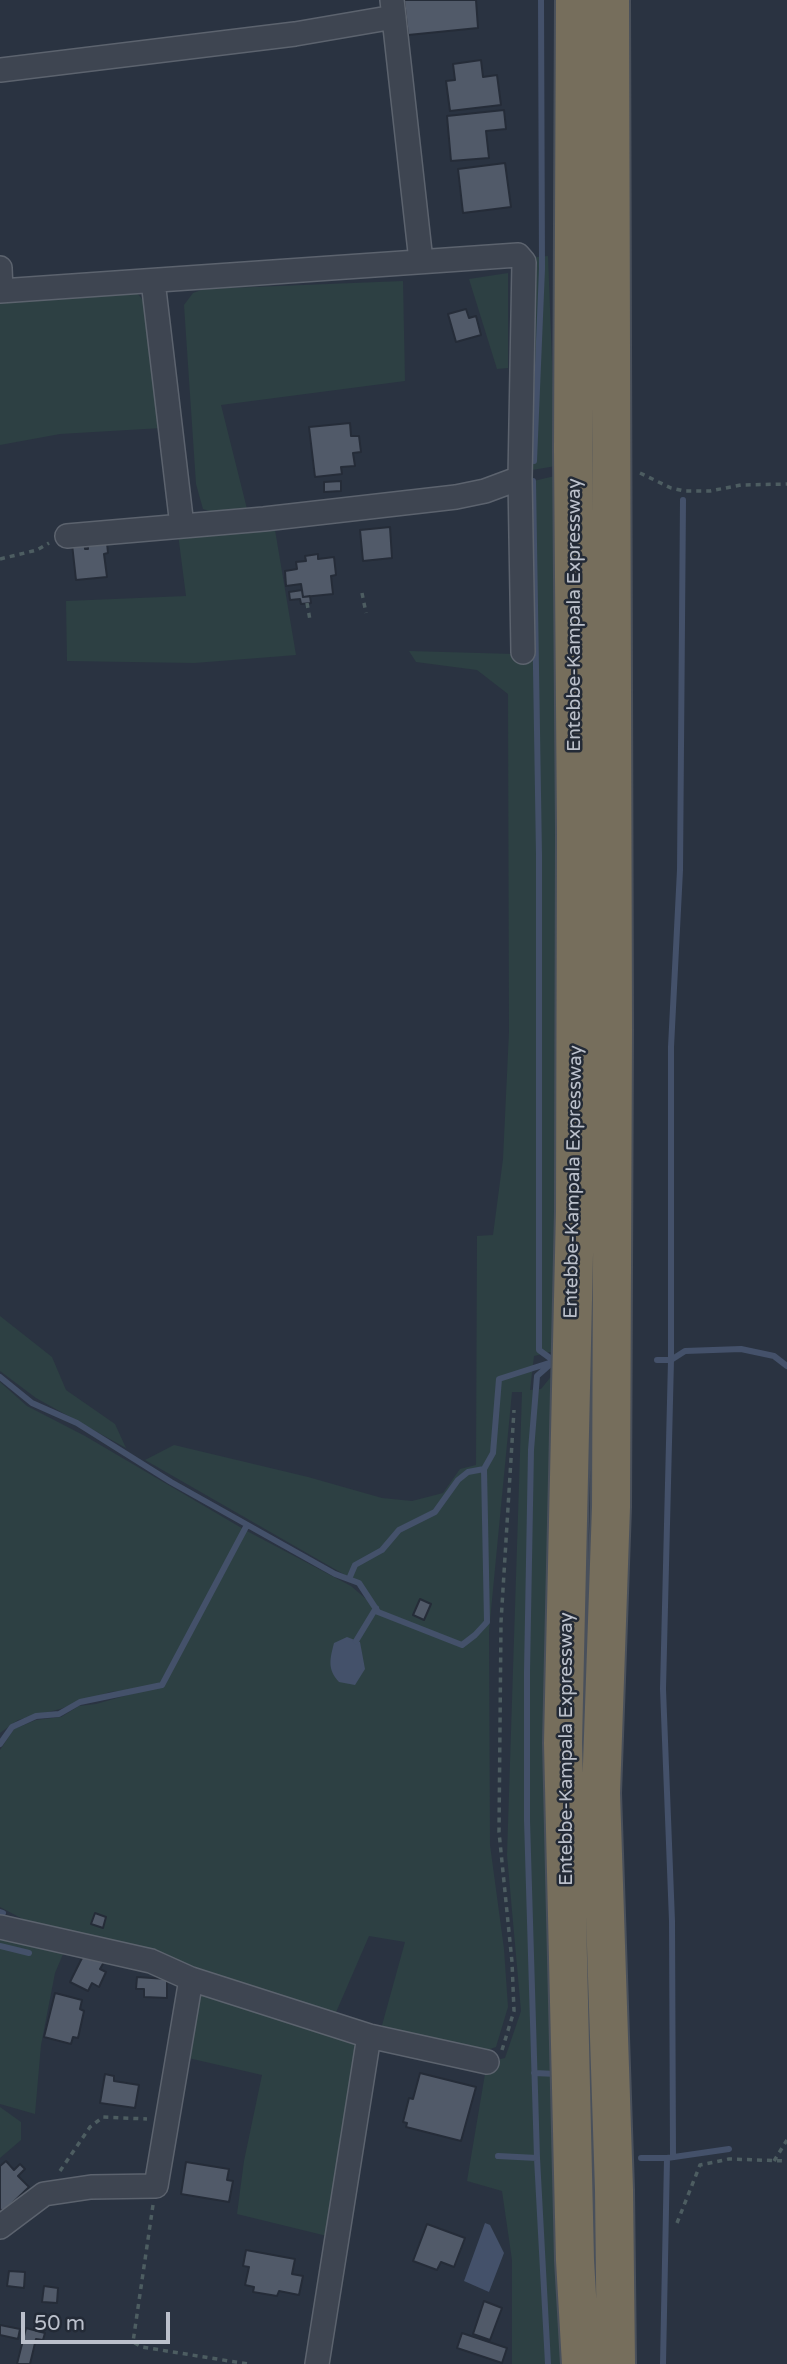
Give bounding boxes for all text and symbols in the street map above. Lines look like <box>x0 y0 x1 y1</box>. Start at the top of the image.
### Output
street label: Entebbe-Kampala Expressway <box>564 478 586 752</box>
street label: Entebbe-Kampala Expressway <box>560 1045 588 1319</box>
street label: Entebbe-Kampala Expressway <box>556 1612 578 1886</box>
scale bar <box>24 2298 173 2342</box>
text: 50 m <box>34 2311 85 2336</box>

